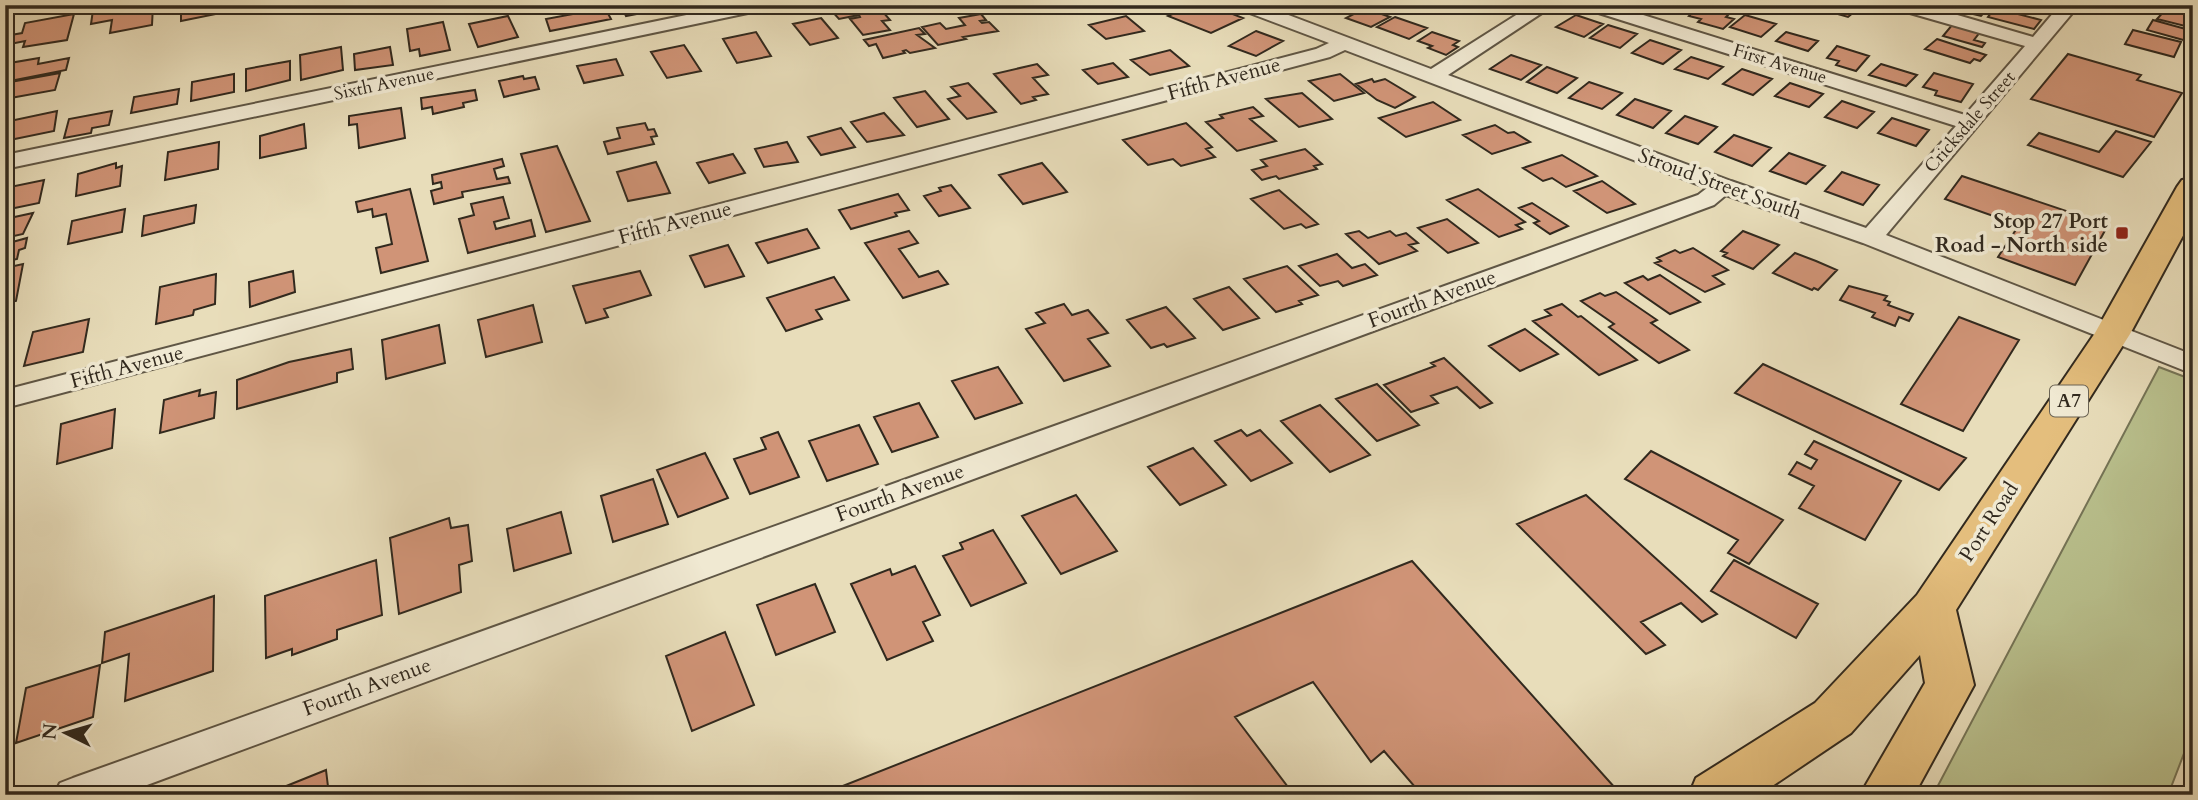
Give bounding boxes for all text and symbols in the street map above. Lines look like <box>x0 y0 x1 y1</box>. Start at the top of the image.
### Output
street label: First Avenue <box>1730 38 1830 90</box>
street label: Fifth Avenue <box>1164 50 1284 108</box>
street label: Sixth Avenue <box>332 61 436 107</box>
street label: Cricksdale Street <box>1919 65 2021 178</box>
street label: Stroud Street South <box>1634 141 1806 227</box>
street label: Fifth Avenue <box>615 194 735 252</box>
place label: Stop 27 Port Road - North side <box>1935 207 2109 260</box>
marker: Stop 27 Port Road - North side <box>2114 225 2130 241</box>
street label: Fourth Avenue <box>1364 262 1500 336</box>
street label: Fifth Avenue <box>67 338 187 396</box>
road number: A7 <box>2050 386 2088 416</box>
street label: Fourth Avenue <box>832 456 968 530</box>
street label: Port Road <box>1952 476 2026 568</box>
street label: Fourth Avenue <box>299 650 435 724</box>
north arrow <box>32 698 102 768</box>
text: N <box>36 722 64 741</box>

